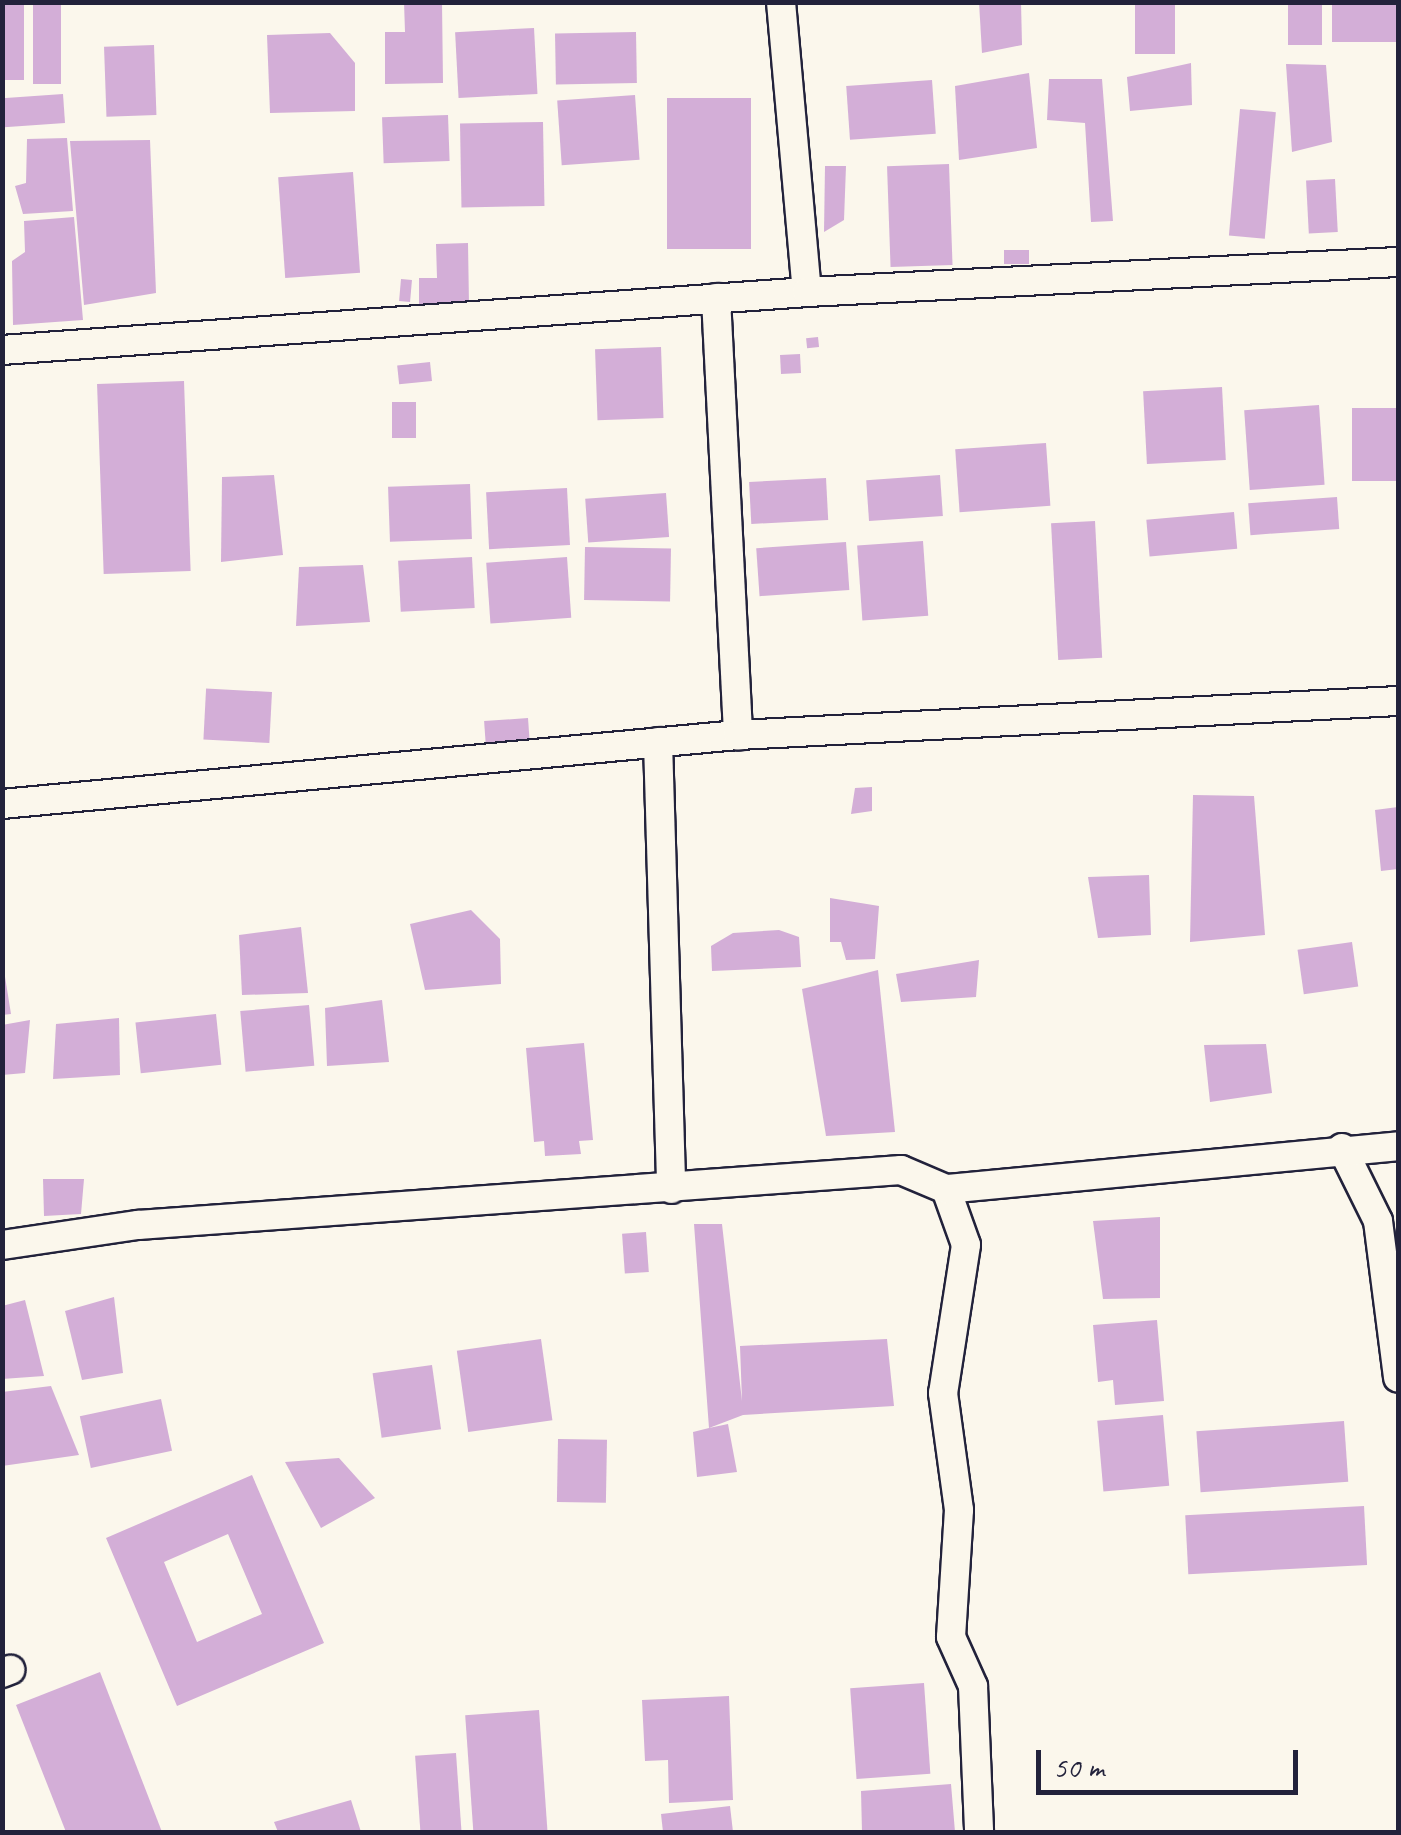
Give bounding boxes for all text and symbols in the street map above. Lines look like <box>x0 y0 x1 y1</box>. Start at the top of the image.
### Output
scale bar <box>1041 1730 1304 1792</box>
text: 50 m <box>1053 1748 1104 1786</box>

